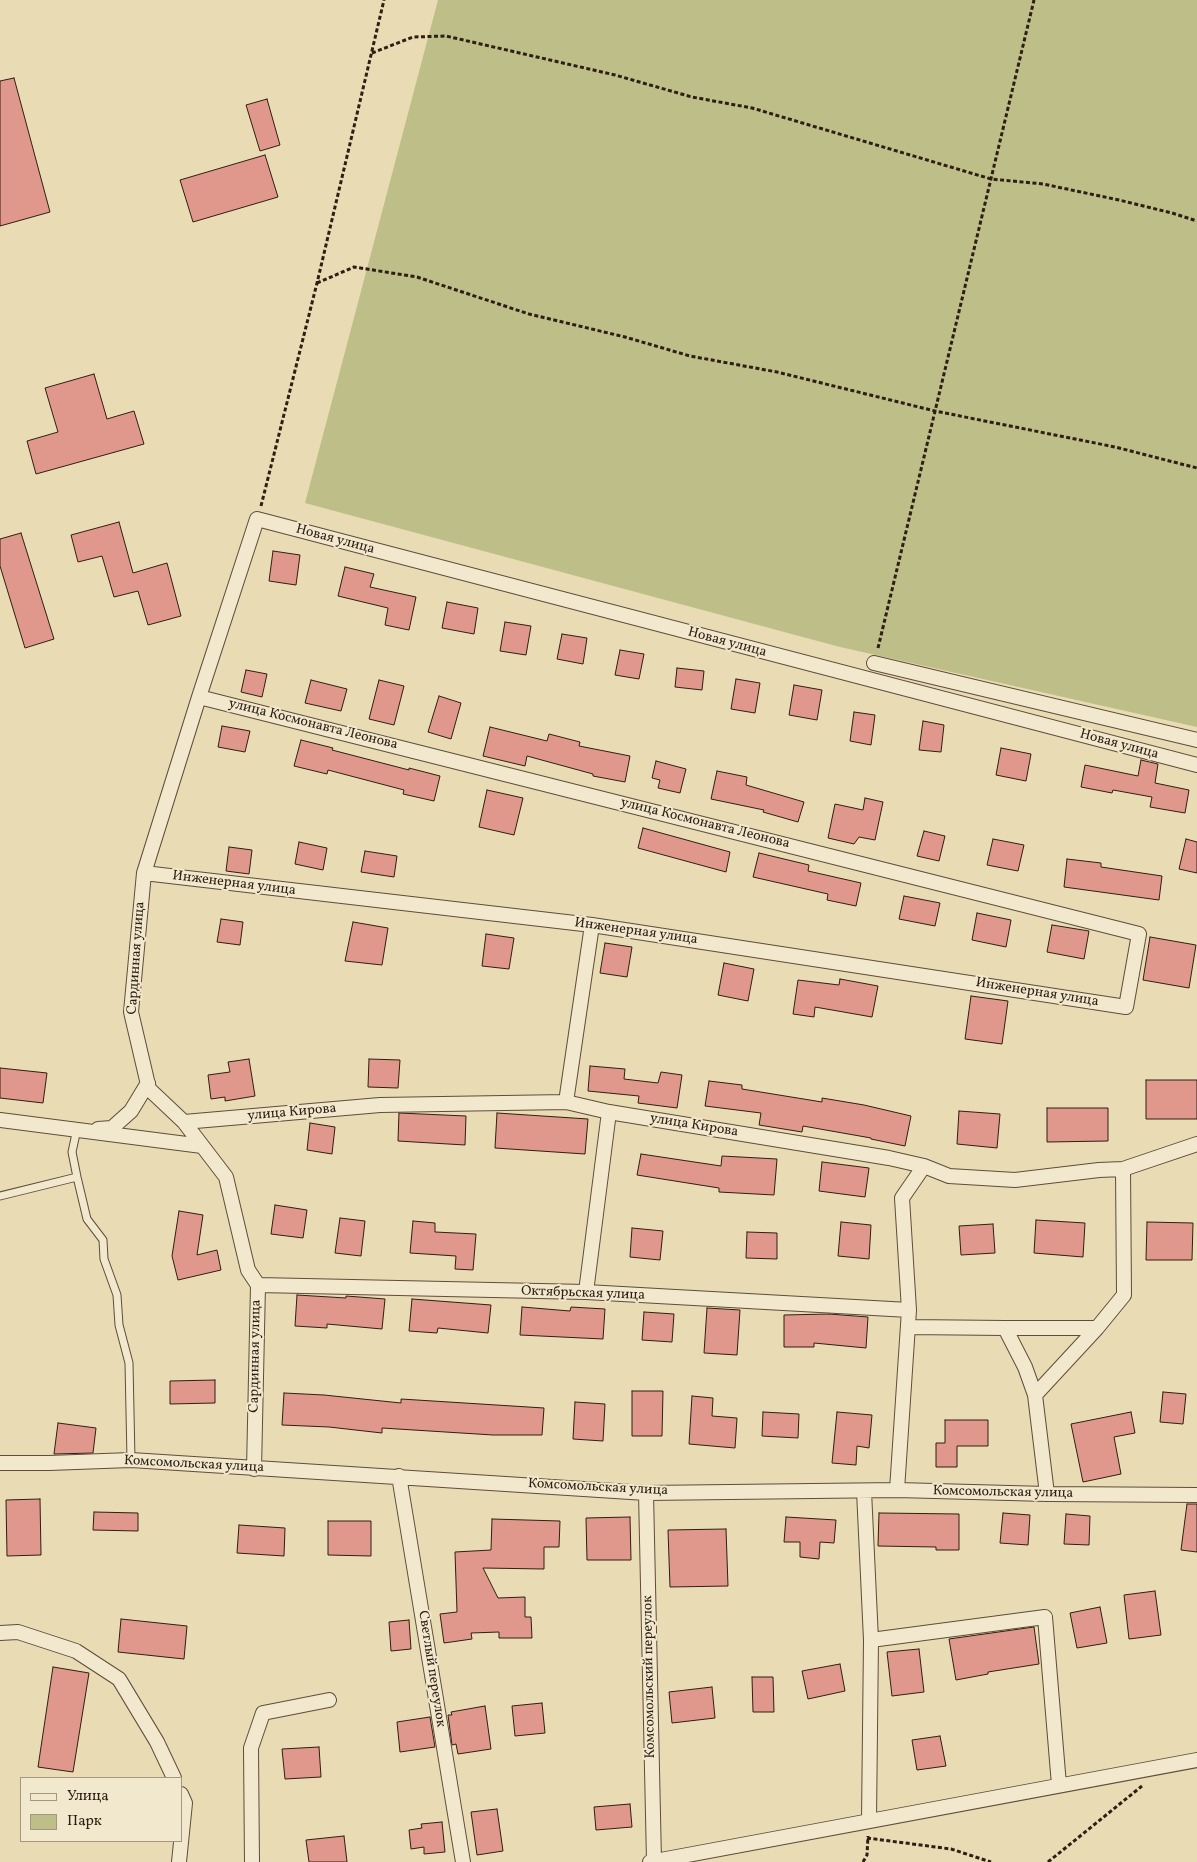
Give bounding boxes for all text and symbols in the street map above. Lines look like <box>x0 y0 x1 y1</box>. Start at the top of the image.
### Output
street label: Новая улица <box>294 521 376 559</box>
street label: Новая улица <box>686 624 768 662</box>
street label: улица Космонавта Леонова <box>227 696 399 754</box>
street label: Новая улица <box>1078 726 1160 764</box>
street label: улица Космонавта Леонова <box>619 795 791 853</box>
street label: Инженерная улица <box>171 868 297 900</box>
street label: Сардинная улица <box>125 901 149 1015</box>
street label: Инженерная улица <box>573 915 699 949</box>
street label: Инженерная улица <box>974 975 1100 1011</box>
street label: улица Кирова <box>247 1101 337 1125</box>
street label: улица Кирова <box>649 1111 739 1141</box>
street label: Октябрьская улица <box>521 1283 645 1305</box>
street label: Сардинная улица <box>247 1299 265 1413</box>
street label: Комсомольская улица <box>123 1453 265 1477</box>
street label: Комсомольская улица <box>527 1476 669 1500</box>
street label: Комсомольская улица <box>933 1483 1073 1503</box>
street label: Комсомольский переулок <box>640 1595 660 1759</box>
street label: Светлый переулок <box>413 1610 449 1728</box>
legend <box>20 1777 182 1842</box>
text: Улица <box>67 1786 109 1807</box>
text: Парк <box>67 1811 102 1832</box>

